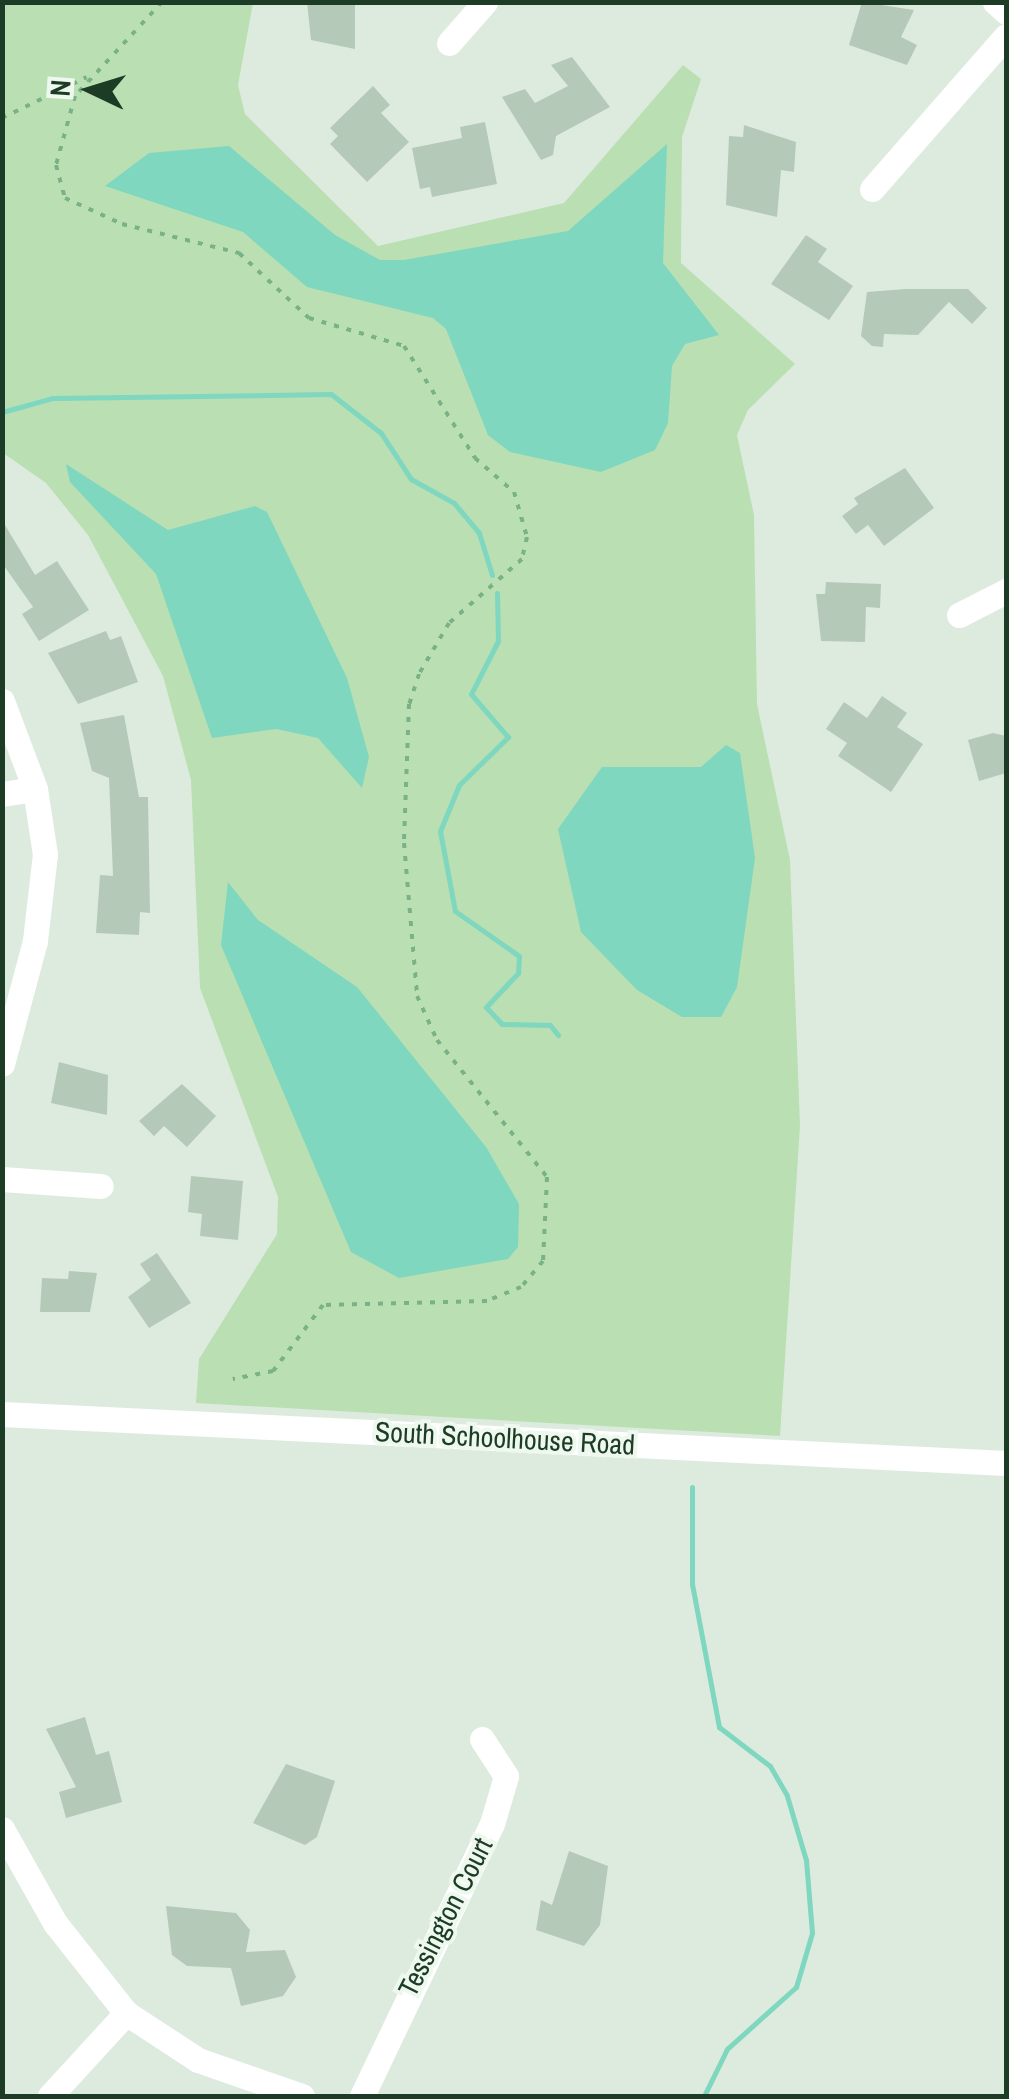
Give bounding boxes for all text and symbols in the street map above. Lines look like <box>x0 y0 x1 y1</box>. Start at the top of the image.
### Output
north arrow <box>40 40 140 140</box>
text: N <box>41 78 80 98</box>
street label: South Schoolhouse Road <box>374 1414 636 1462</box>
street label: Tessington Court <box>391 1832 499 2002</box>

